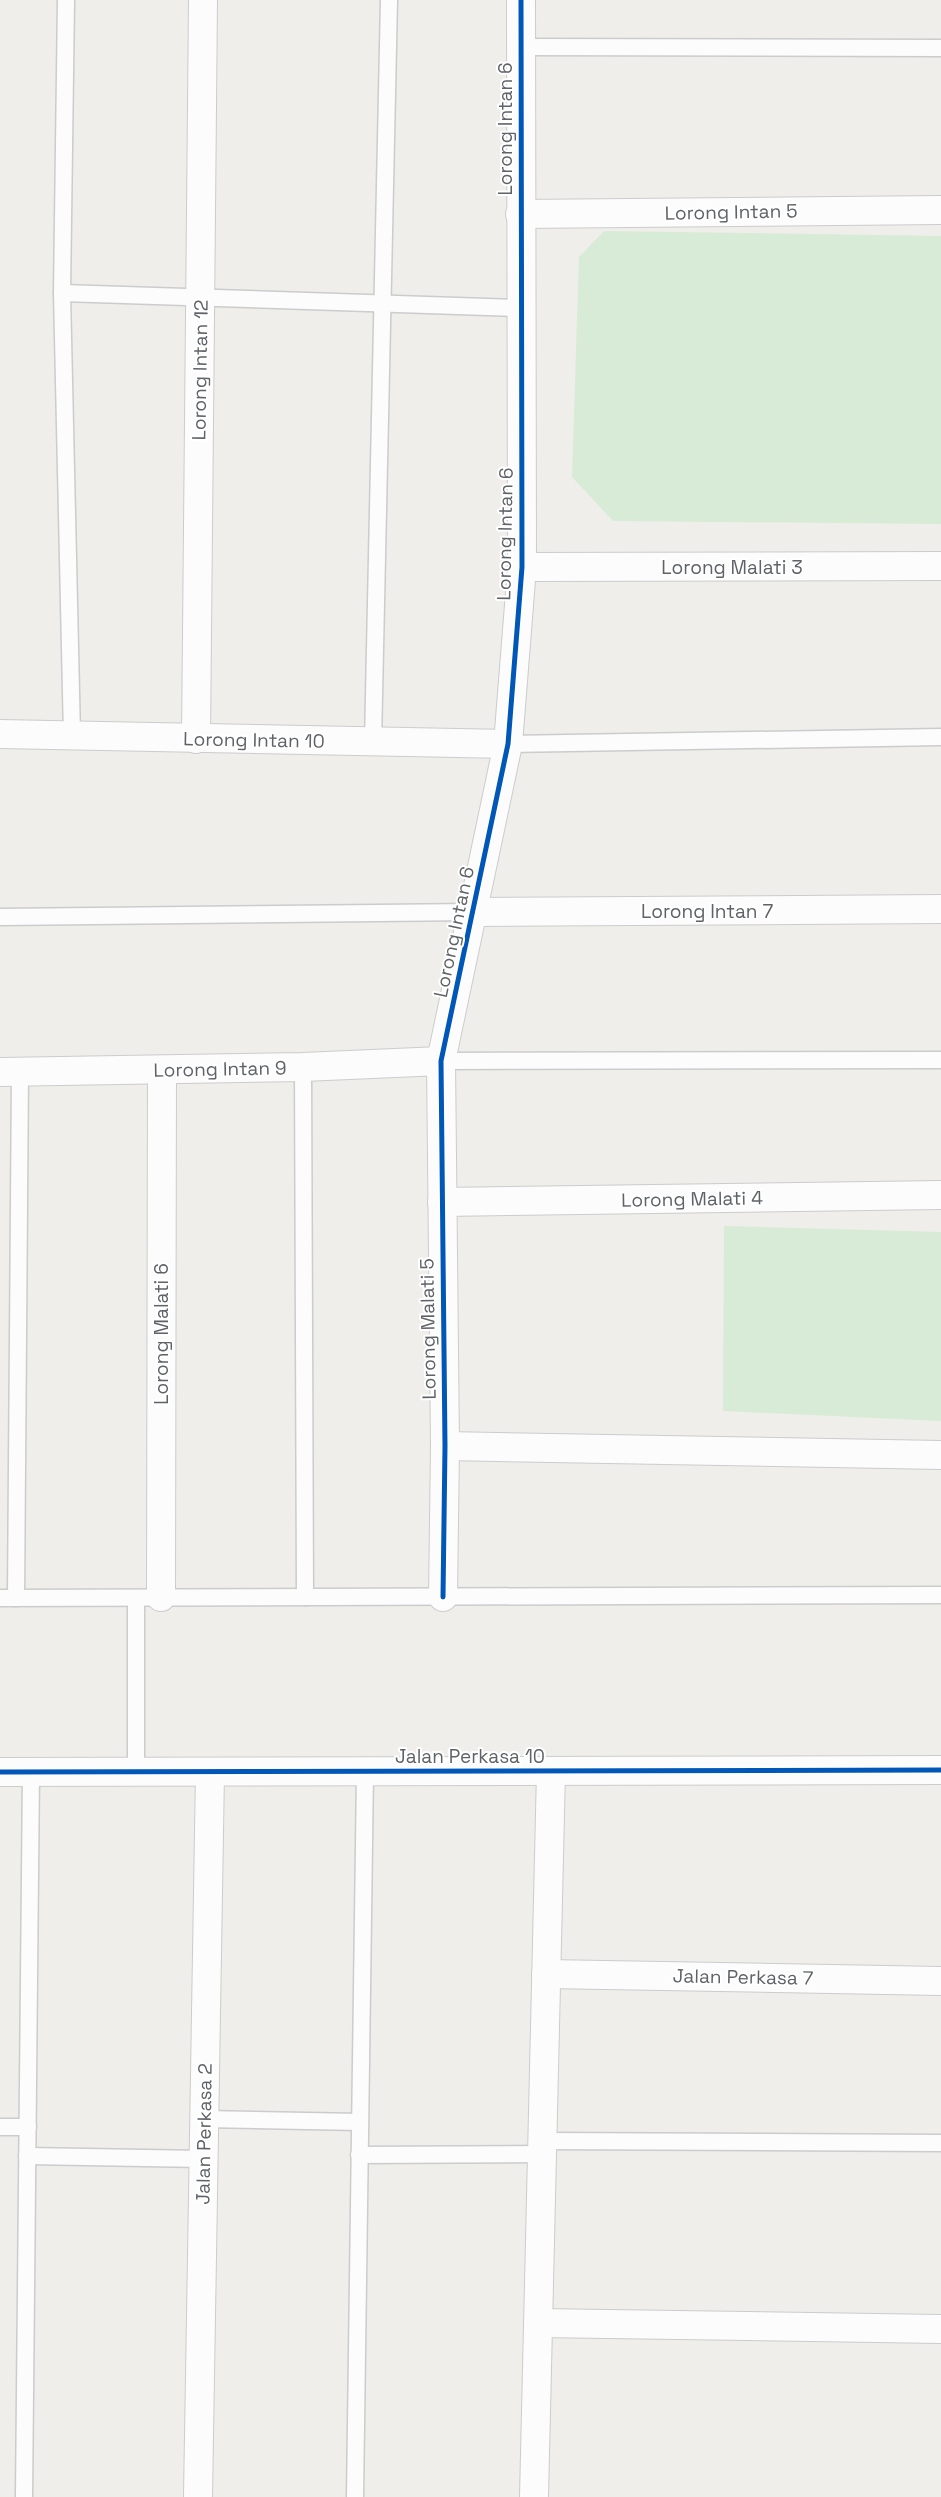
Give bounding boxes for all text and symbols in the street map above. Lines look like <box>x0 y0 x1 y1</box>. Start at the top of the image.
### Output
street label: Lorong Intan 6 <box>493 62 518 196</box>
street label: Lorong Intan 5 <box>664 198 798 226</box>
street label: Lorong Intan 12 <box>186 299 214 441</box>
street label: Lorong Intan 6 <box>491 467 519 601</box>
street label: Lorong Malati 3 <box>661 555 803 580</box>
street label: Lorong Intan 10 <box>183 726 325 754</box>
street label: Lorong Intan 6 <box>428 864 480 1000</box>
street label: Lorong Intan 7 <box>641 899 773 924</box>
street label: Lorong Intan 9 <box>153 1055 287 1083</box>
street label: Lorong Malati 4 <box>621 1185 763 1213</box>
street label: Lorong Malati 5 <box>414 1258 442 1400</box>
street label: Lorong Malati 6 <box>149 1263 174 1405</box>
street label: Jalan Perkasa 10 <box>395 1744 545 1769</box>
street label: Jalan Perkasa 7 <box>672 1963 814 1991</box>
street label: Jalan Perkasa 2 <box>190 2063 218 2205</box>

